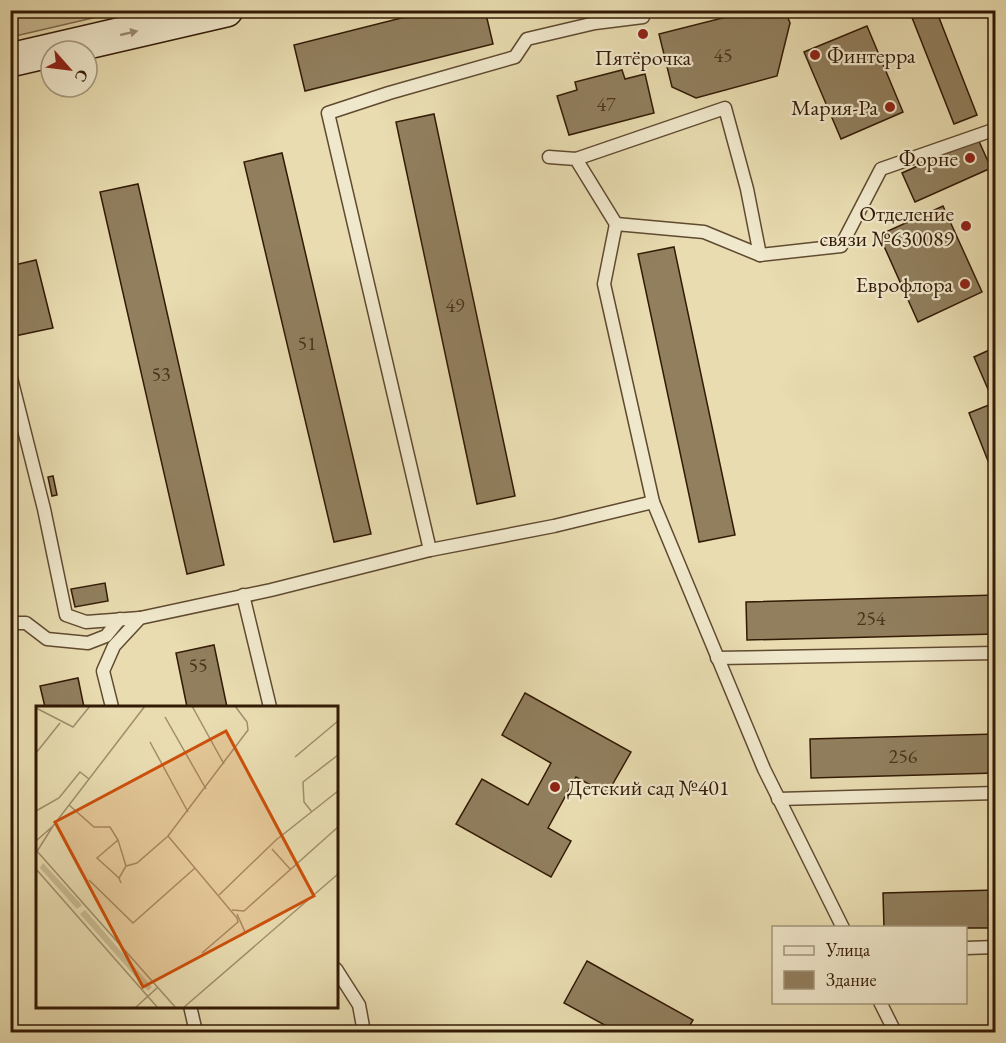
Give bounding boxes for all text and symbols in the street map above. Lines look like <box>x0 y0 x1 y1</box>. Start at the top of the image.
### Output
marker: Пятёрочка <box>636 27 650 41</box>
one-way arrow <box>120 28 139 37</box>
north arrow <box>39 39 99 99</box>
place label: Финтерра <box>827 41 916 70</box>
house number: 45 <box>713 42 733 68</box>
place label: Пятёрочка <box>595 43 692 72</box>
marker: Финтерра <box>808 48 822 62</box>
text: С <box>70 66 94 86</box>
house number: 47 <box>596 91 616 117</box>
place label: Мария-Ра <box>791 93 878 122</box>
marker: Мария-Ра <box>883 100 897 114</box>
place label: Форне <box>899 144 958 173</box>
marker: Форне <box>963 151 977 165</box>
place label: Отделение связи №630089 <box>819 199 954 253</box>
marker: Отделение связи №630089 <box>959 219 973 233</box>
place label: Еврофлора <box>855 270 953 299</box>
marker: Еврофлора <box>958 277 972 291</box>
house number: 49 <box>445 292 465 318</box>
house number: 51 <box>297 330 317 356</box>
house number: 53 <box>151 361 171 387</box>
house number: 254 <box>857 605 886 631</box>
house number: 55 <box>188 652 208 678</box>
inset map <box>36 706 338 1007</box>
house number: 256 <box>889 743 918 769</box>
place label: Детский сад №401 <box>567 773 729 802</box>
marker: Детский сад №401 <box>548 780 562 794</box>
legend <box>772 926 967 1004</box>
text: Улица <box>825 938 871 961</box>
text: Здание <box>826 968 876 991</box>

